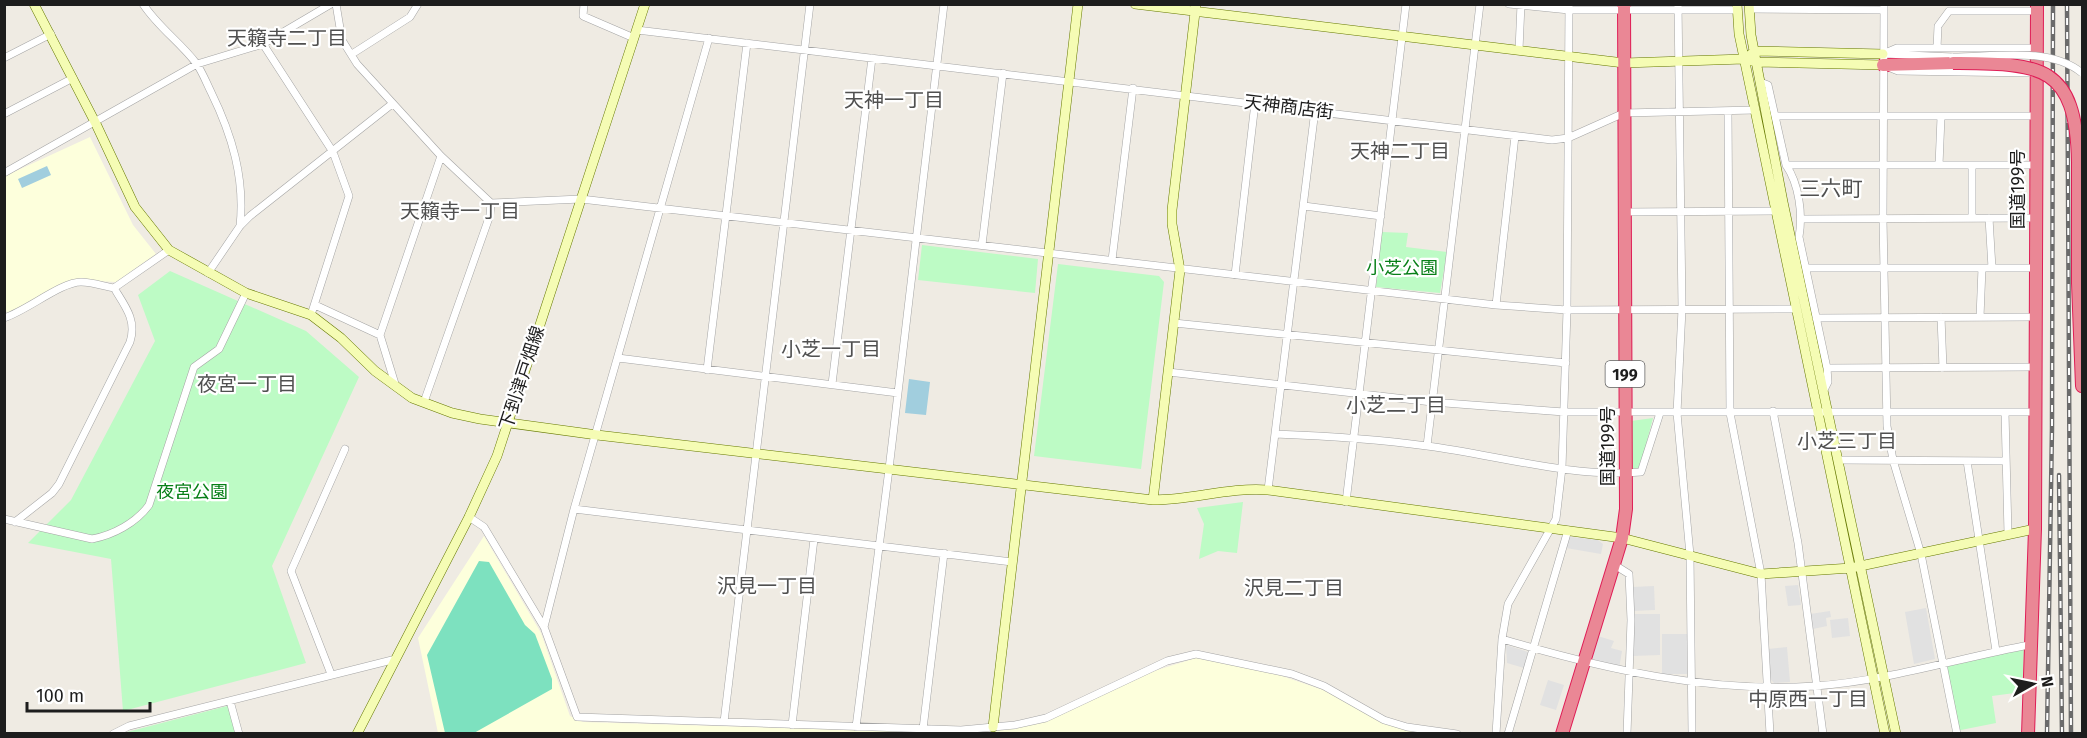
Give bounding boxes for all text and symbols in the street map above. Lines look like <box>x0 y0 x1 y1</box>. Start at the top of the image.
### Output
district label: 天籟寺二丁目 <box>227 26 347 50</box>
district label: 天神一丁目 <box>844 88 944 112</box>
street label: 天神商店街 <box>1243 91 1335 123</box>
district label: 天神二丁目 <box>1350 139 1450 163</box>
street label: 国道199号 <box>2007 149 2029 229</box>
district label: 三六町 <box>1800 176 1863 202</box>
district label: 天籟寺一丁目 <box>400 199 520 223</box>
park label: 小芝公園 <box>1366 257 1438 279</box>
street label: 下到津戸畑線 <box>495 323 549 433</box>
district label: 小芝一丁目 <box>781 337 881 361</box>
road number: 199 <box>1606 361 1644 387</box>
district label: 夜宮一丁目 <box>197 372 297 396</box>
district label: 小芝二丁目 <box>1346 393 1446 417</box>
street label: 国道199号 <box>1597 406 1619 486</box>
district label: 小芝三丁目 <box>1797 429 1897 453</box>
park label: 夜宮公園 <box>156 481 228 503</box>
district label: 沢見一丁目 <box>717 574 817 598</box>
district label: 沢見二丁目 <box>1244 576 1344 600</box>
north arrow <box>2003 654 2063 714</box>
scale bar <box>27 675 150 713</box>
text: N <box>2037 675 2058 688</box>
text: 100 m <box>36 685 84 707</box>
district label: 中原西一丁目 <box>1748 687 1868 711</box>

